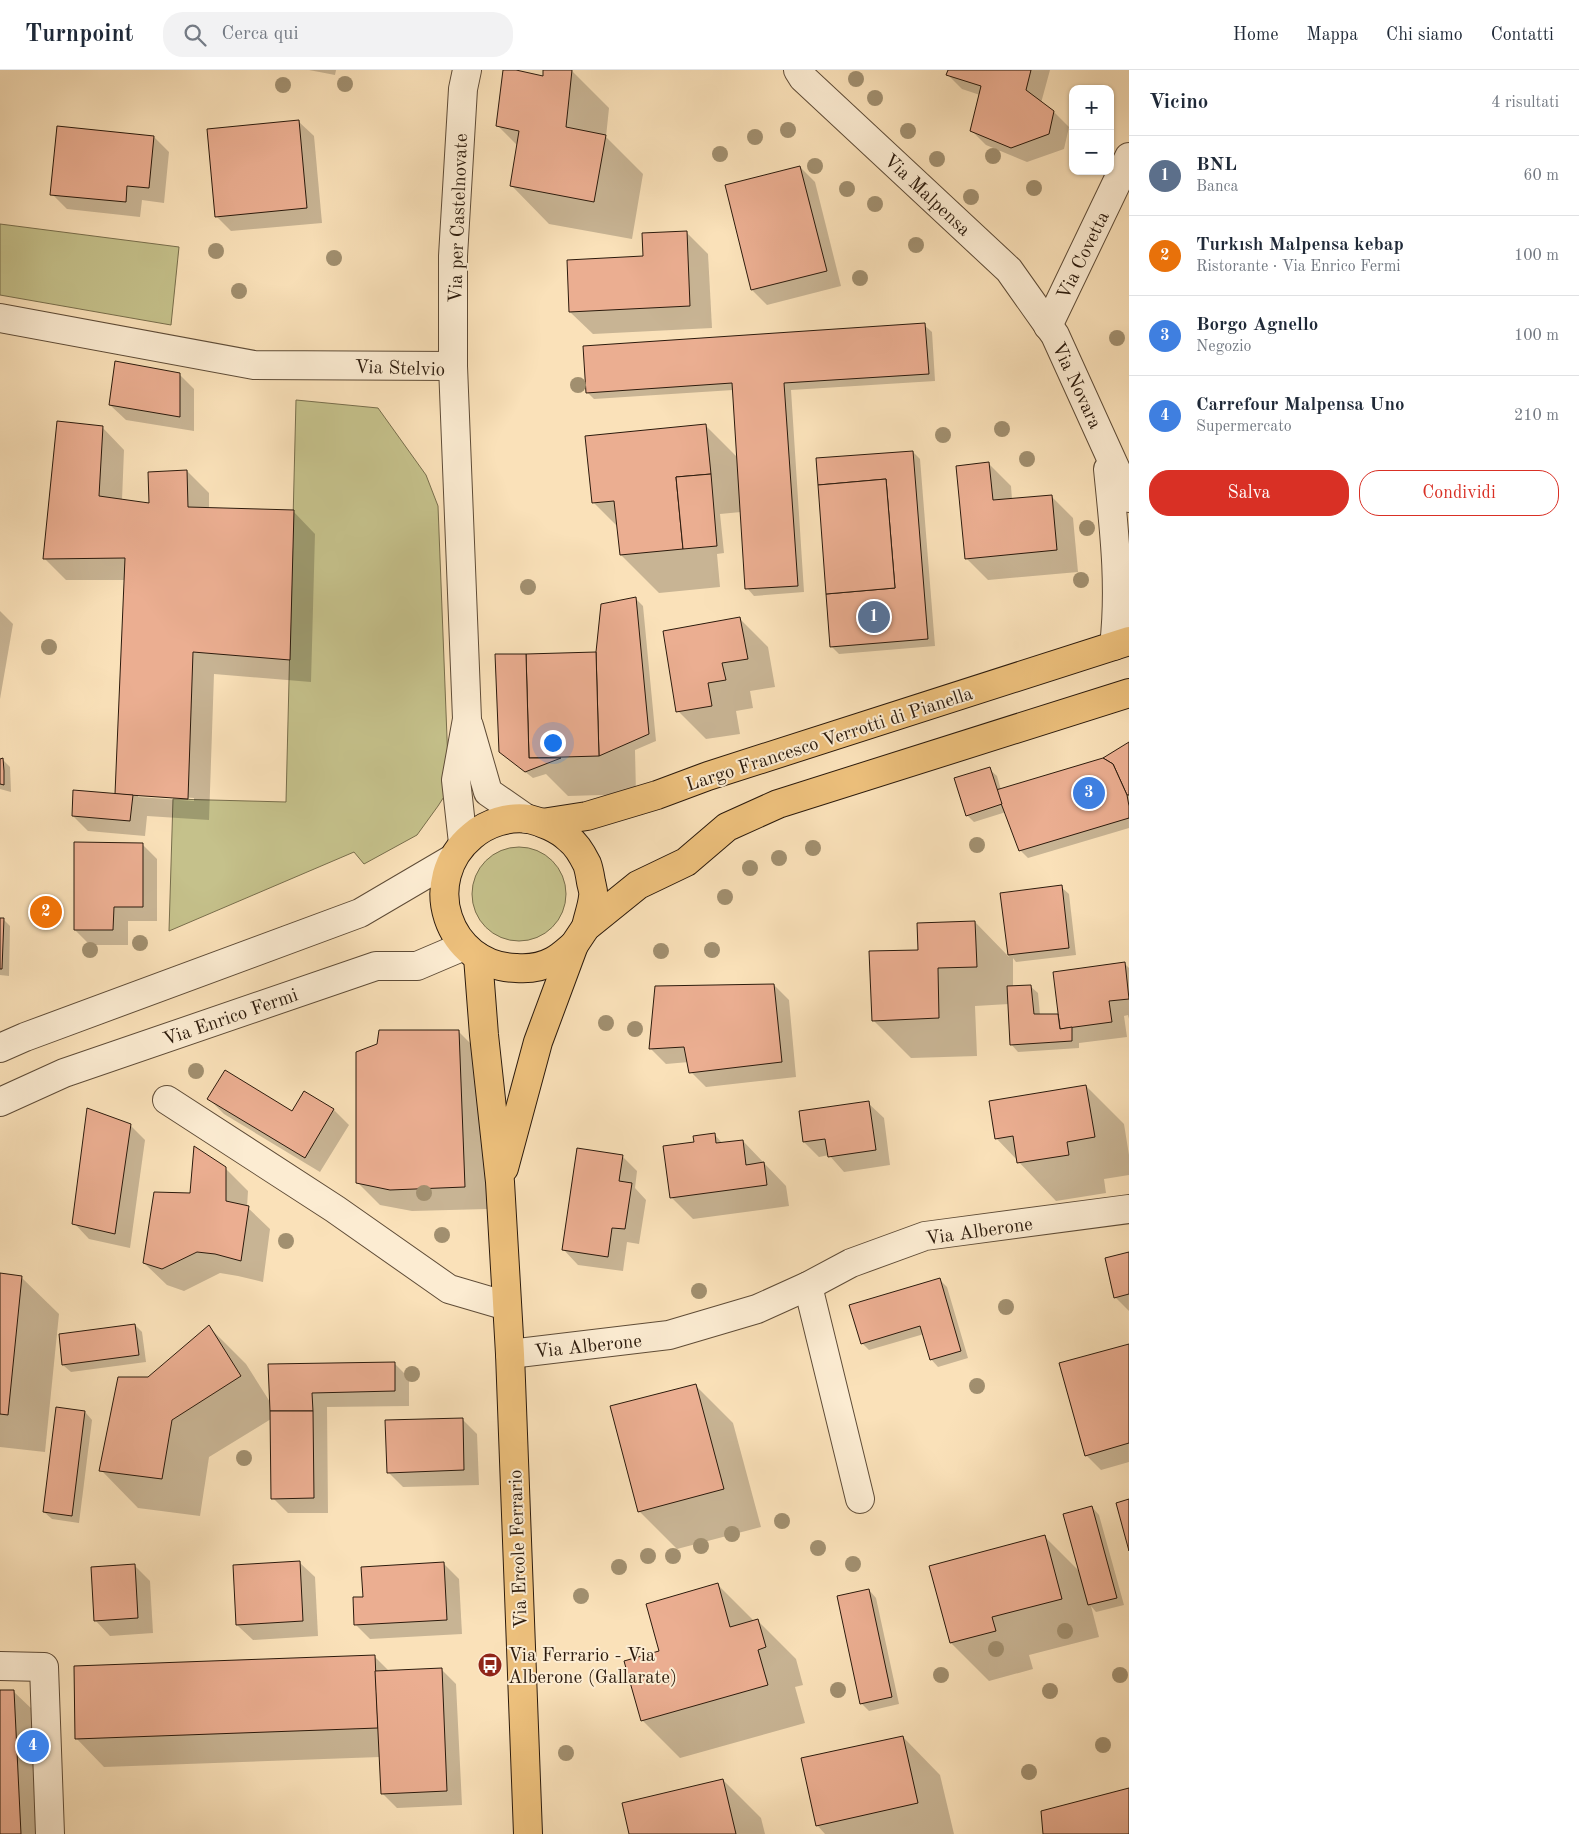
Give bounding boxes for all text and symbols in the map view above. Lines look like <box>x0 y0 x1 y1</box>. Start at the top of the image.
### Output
search box <box>163 12 513 57</box>
icon: search <box>181 21 209 49</box>
text: Turnpoint <box>25 23 133 47</box>
text: Cerca qui <box>221 25 299 44</box>
text: Home <box>1233 26 1279 44</box>
text: Mappa <box>1307 26 1358 44</box>
text: Chi siamo <box>1386 26 1463 44</box>
text: Contatti <box>1491 26 1554 44</box>
map controls <box>1069 85 1114 175</box>
button: + <box>1069 85 1114 130</box>
text: Vicino <box>1149 92 1208 113</box>
text: 4 risultati <box>1491 95 1559 111</box>
button: − <box>1069 130 1114 175</box>
street label: Via per Castelnovate <box>447 133 472 303</box>
street label: Via Malpensa <box>879 151 974 241</box>
text: BNL <box>1196 156 1237 175</box>
text: 1 <box>1160 168 1170 184</box>
text: 60 m <box>1523 168 1559 184</box>
text: Banca <box>1196 179 1238 195</box>
street label: Via Covetta <box>1055 208 1114 303</box>
text: Turkısh Malpensa kebap <box>1196 236 1404 255</box>
text: 2 <box>1160 248 1170 264</box>
text: 100 m <box>1514 248 1559 264</box>
text: Ristorante · Via Enrico Fermi <box>1196 259 1401 275</box>
text: Borgo Agnello <box>1196 316 1318 335</box>
text: 3 <box>1160 328 1170 344</box>
text: 100 m <box>1514 328 1559 344</box>
text: Negozio <box>1196 339 1252 355</box>
street label: Via Novara <box>1047 340 1104 433</box>
street label: Via Stelvio <box>354 358 446 381</box>
text: Carrefour Malpensa Uno <box>1196 396 1405 415</box>
text: 4 <box>1160 408 1170 424</box>
text: 210 m <box>1514 408 1559 424</box>
text: Supermercato <box>1196 419 1292 435</box>
button: Salva <box>1149 470 1349 516</box>
button: Condividi <box>1359 470 1559 516</box>
pin: 1 <box>858 598 890 636</box>
street label: Largo Francesco Verrotti di Pianella <box>684 685 976 796</box>
your location <box>540 730 566 756</box>
pin: 3 <box>1073 774 1105 812</box>
pin: 2 <box>30 893 62 931</box>
street label: Via Enrico Fermi <box>161 986 301 1050</box>
street label: Via Alberone <box>925 1216 1034 1249</box>
street label: Via Alberone <box>534 1332 643 1363</box>
street label: Via Ercole Ferrario <box>507 1469 532 1629</box>
place label: Via Ferrario - Via Alberone (Gallarate) <box>508 1647 677 1688</box>
bus stop icon: Via Ferrario - Via Alberone (Gallarate) <box>477 1652 503 1678</box>
pin: 4 <box>17 1727 49 1765</box>

